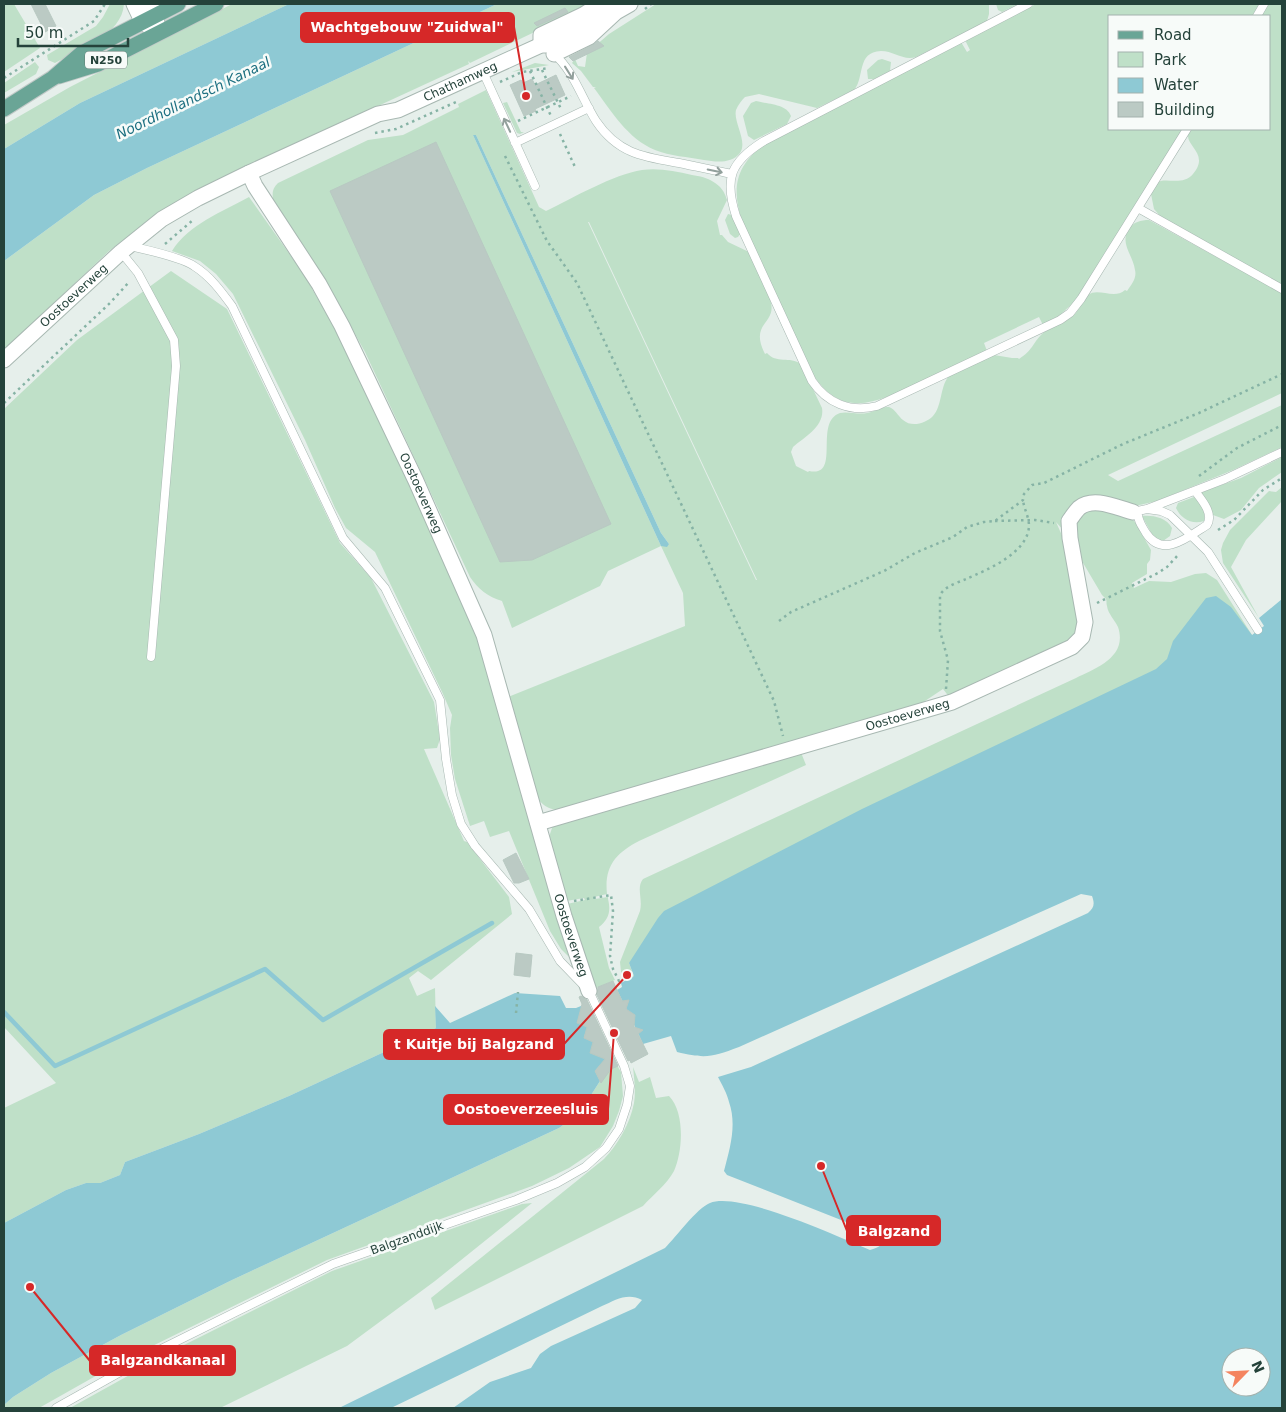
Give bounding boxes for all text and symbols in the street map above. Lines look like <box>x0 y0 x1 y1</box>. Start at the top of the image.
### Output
callout: Wachtgebouw "Zuidwal" <box>301 13 514 42</box>
scale bar <box>18 15 128 47</box>
legend <box>1108 15 1271 130</box>
text: Wachtgebouw "Zuidwal" <box>311 19 504 35</box>
text: 50 m <box>25 24 63 42</box>
text: Road <box>1154 26 1192 44</box>
text: Park <box>1154 51 1187 69</box>
road number: N250 <box>85 52 127 68</box>
water label: Noordhollandsch Kanaal <box>113 54 273 142</box>
street label: Chathamweg <box>421 59 499 105</box>
one-way arrow <box>564 66 574 80</box>
text: Water <box>1154 76 1199 94</box>
text: Building <box>1154 101 1215 119</box>
one-way arrow <box>502 118 512 133</box>
one-way arrow <box>707 166 723 176</box>
street label: Oostoeverweg <box>37 261 110 330</box>
street label: Oostoeverweg <box>397 451 445 535</box>
street label: Oostoeverweg <box>864 696 951 734</box>
street label: Oostoeverweg <box>551 892 591 979</box>
callout: t Kuitje bij Balgzand <box>384 1030 564 1059</box>
text: t Kuitje bij Balgzand <box>394 1036 554 1052</box>
callout: Oostoeverzeesluis <box>444 1095 608 1124</box>
text: Oostoeverzeesluis <box>454 1101 598 1117</box>
callout: Balgzand <box>847 1216 940 1245</box>
street label: Balgzanddijk <box>369 1218 445 1258</box>
text: Balgzand <box>858 1223 930 1239</box>
callout: Balgzandkanaal <box>90 1346 235 1375</box>
north arrow <box>1221 1347 1271 1397</box>
text: Balgzandkanaal <box>101 1352 225 1368</box>
text: N <box>1248 1358 1268 1375</box>

